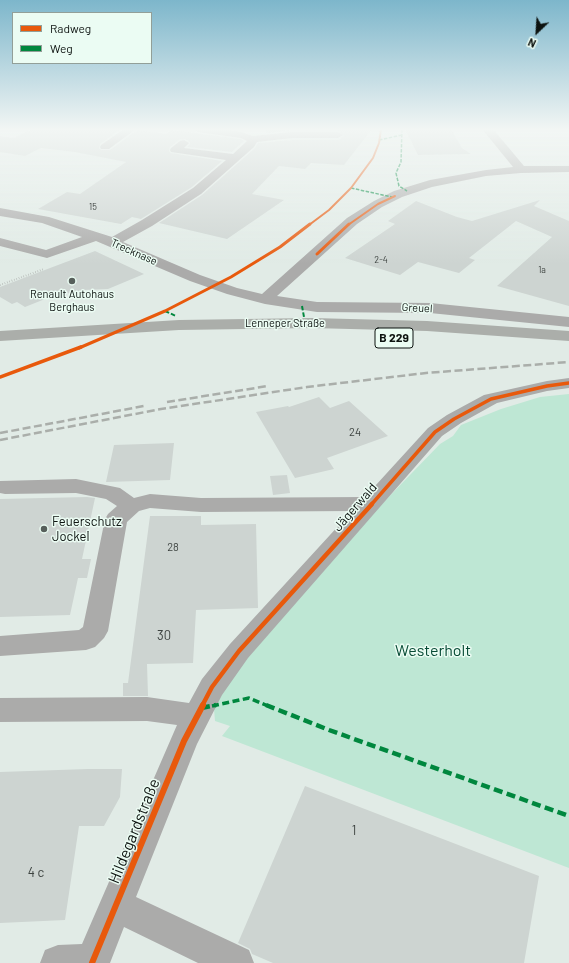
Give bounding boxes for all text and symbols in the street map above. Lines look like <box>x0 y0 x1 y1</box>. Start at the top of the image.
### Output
legend <box>12 12 152 64</box>
north arrow <box>517 12 557 52</box>
text: Radweg <box>50 21 91 35</box>
text: N <box>526 36 538 51</box>
text: Weg <box>50 41 73 55</box>
house number: 15 <box>89 202 97 212</box>
street label: Trecknase <box>109 236 159 268</box>
house number: 2-4 <box>374 255 388 265</box>
house number: 1a <box>538 265 546 275</box>
marker: Renault Autohaus Berghaus <box>67 276 77 286</box>
place label: Renault Autohaus Berghaus <box>30 287 114 313</box>
street label: Greuel <box>401 301 433 315</box>
street label: Lenneper Straße <box>245 316 325 330</box>
road number: B 229 <box>375 328 413 348</box>
house number: 24 <box>349 425 361 439</box>
street label: Jägerwald <box>330 480 380 534</box>
place label: Feuerschutz Jockel <box>52 514 122 545</box>
marker: Feuerschutz Jockel <box>39 524 49 534</box>
house number: 28 <box>167 540 179 554</box>
house number: 30 <box>157 628 171 644</box>
park label: Westerholt <box>395 641 471 661</box>
street label: Hildegardstraße <box>104 776 164 886</box>
house number: 1 <box>352 823 356 839</box>
house number: 4 c <box>28 865 44 881</box>

